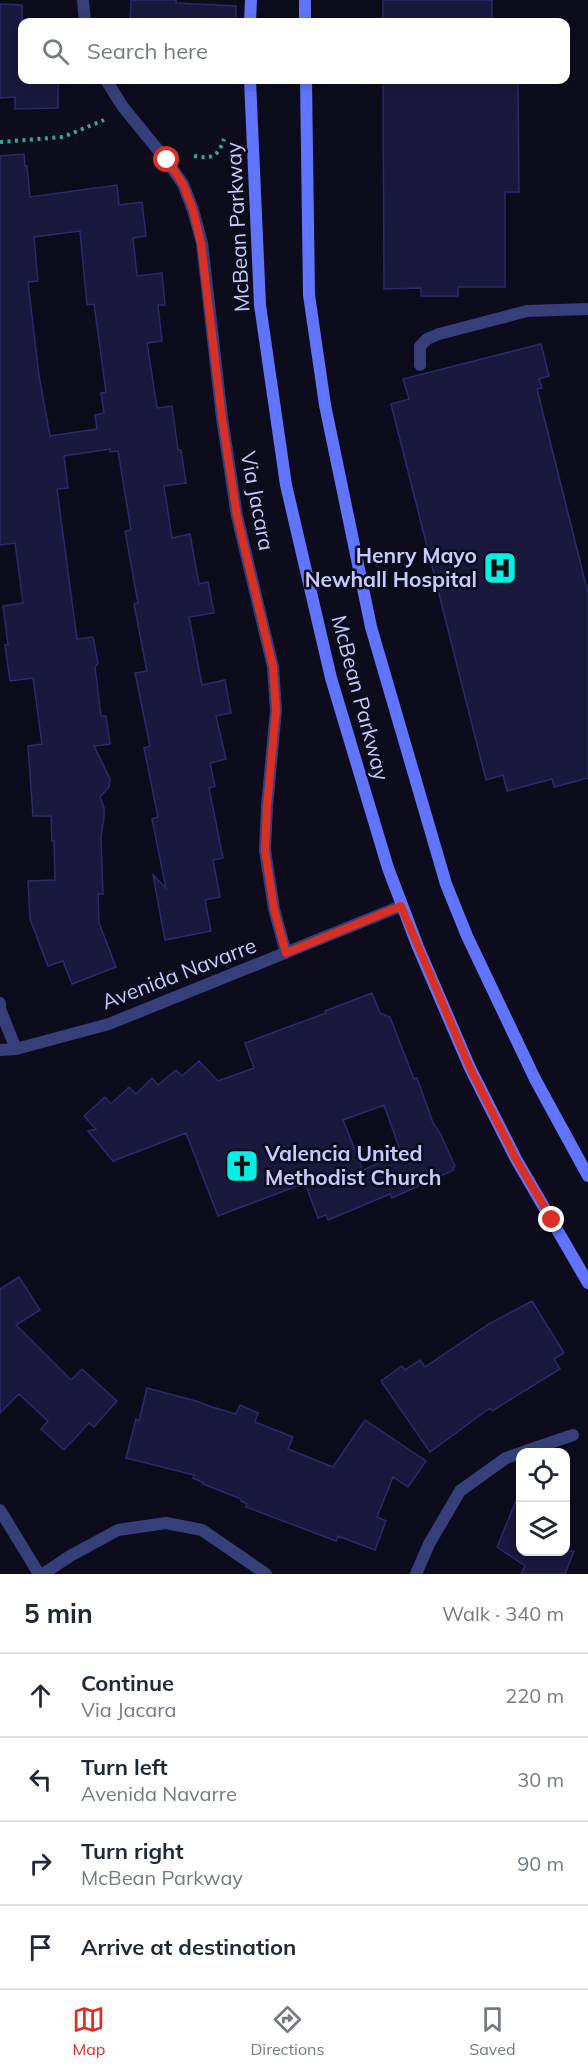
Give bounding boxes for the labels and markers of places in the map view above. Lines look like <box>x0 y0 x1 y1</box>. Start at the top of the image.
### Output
place label: Henry Mayo Newhall Hospital <box>305 542 477 592</box>
hospital icon: Henry Mayo Newhall Hospital <box>482 550 518 586</box>
place label: Valencia United Methodist Church <box>264 1140 441 1190</box>
church icon: Valencia United Methodist Church <box>224 1148 260 1184</box>

